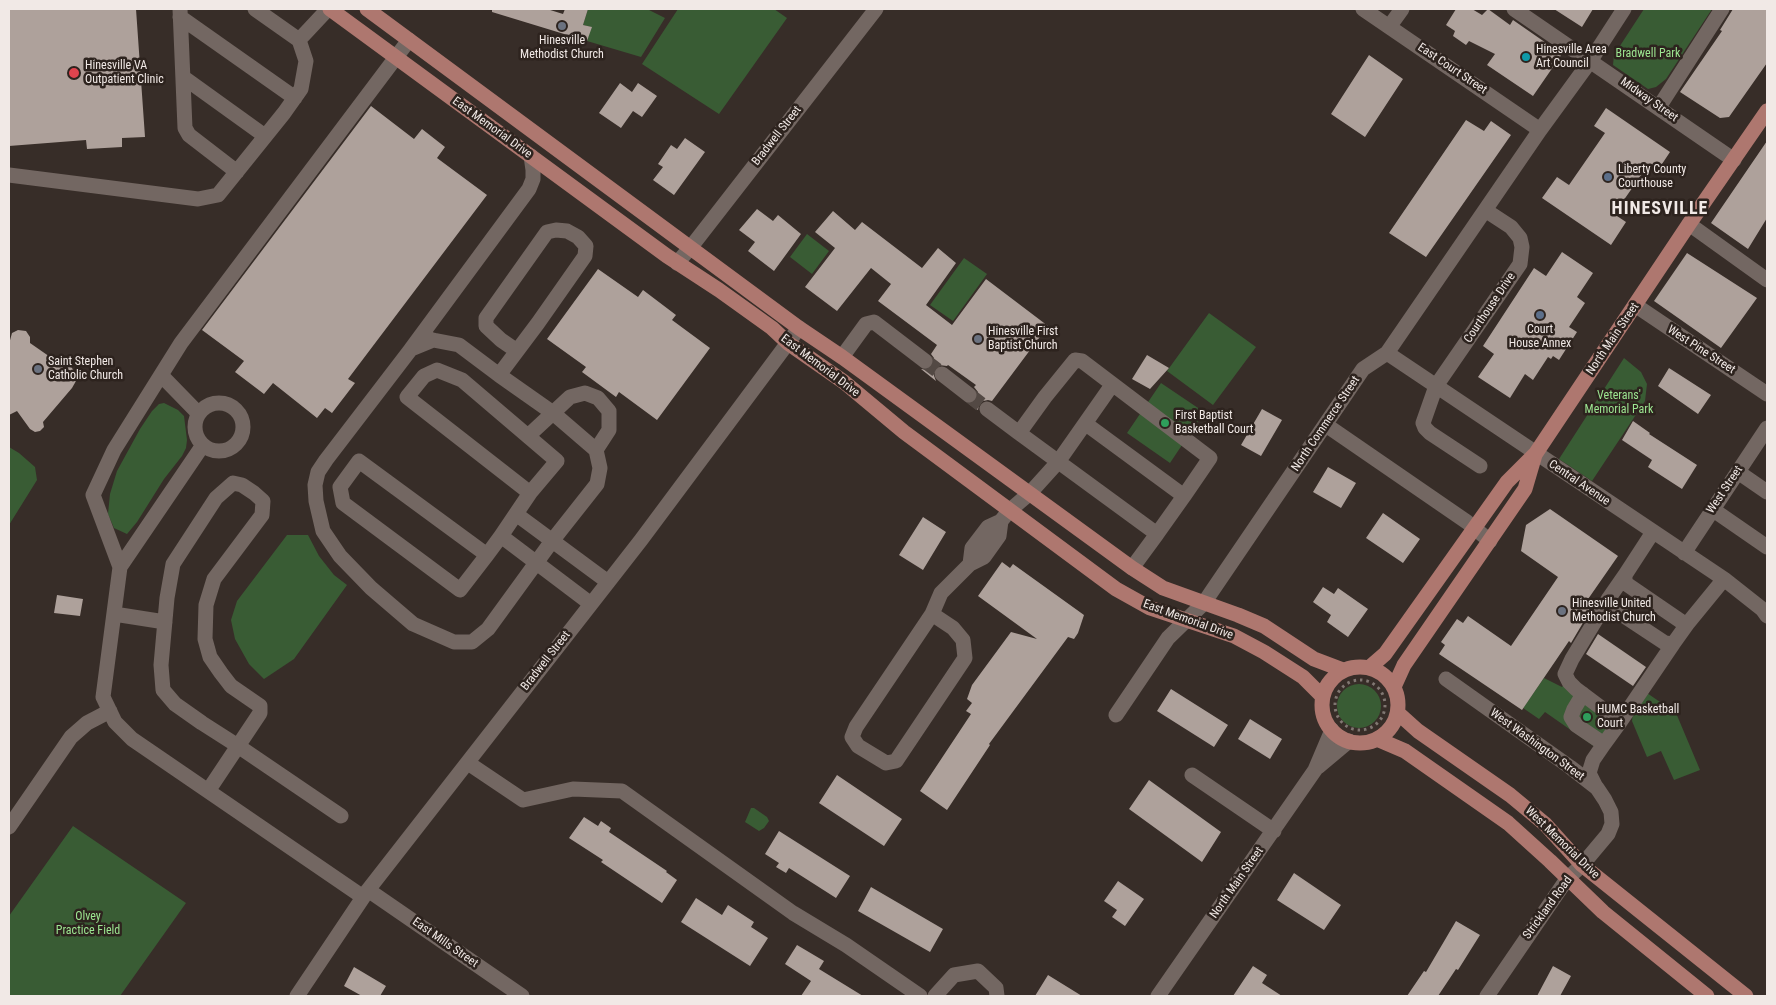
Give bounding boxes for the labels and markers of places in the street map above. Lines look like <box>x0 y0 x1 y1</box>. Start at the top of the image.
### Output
marker: Hinesville Methodist Church <box>556 20 568 32</box>
place label: Hinesville Methodist Church <box>520 34 604 62</box>
place label: Hinesville Area Art Council <box>1536 43 1607 71</box>
marker: Hinesville Area Art Council <box>1520 51 1532 63</box>
place label: Hinesville VA Outpatient Clinic <box>85 59 164 87</box>
marker: Hinesville VA Outpatient Clinic <box>67 66 81 80</box>
place label: Liberty County Courthouse <box>1618 163 1686 191</box>
marker: Liberty County Courthouse <box>1602 171 1614 183</box>
marker: Court House Annex <box>1534 309 1546 321</box>
place label: Court House Annex <box>1509 323 1571 351</box>
place label: Hinesville First Baptist Church <box>988 325 1058 353</box>
marker: Hinesville First Baptist Church <box>972 333 984 345</box>
place label: Saint Stephen Catholic Church <box>48 355 123 383</box>
marker: Saint Stephen Catholic Church <box>32 363 44 375</box>
place label: First Baptist Basketball Court <box>1175 409 1253 437</box>
marker: First Baptist Basketball Court <box>1159 417 1171 429</box>
place label: Hinesville United Methodist Church <box>1572 597 1656 625</box>
marker: Hinesville United Methodist Church <box>1556 605 1568 617</box>
place label: HUMC Basketball Court <box>1597 703 1679 731</box>
marker: HUMC Basketball Court <box>1581 711 1593 723</box>

